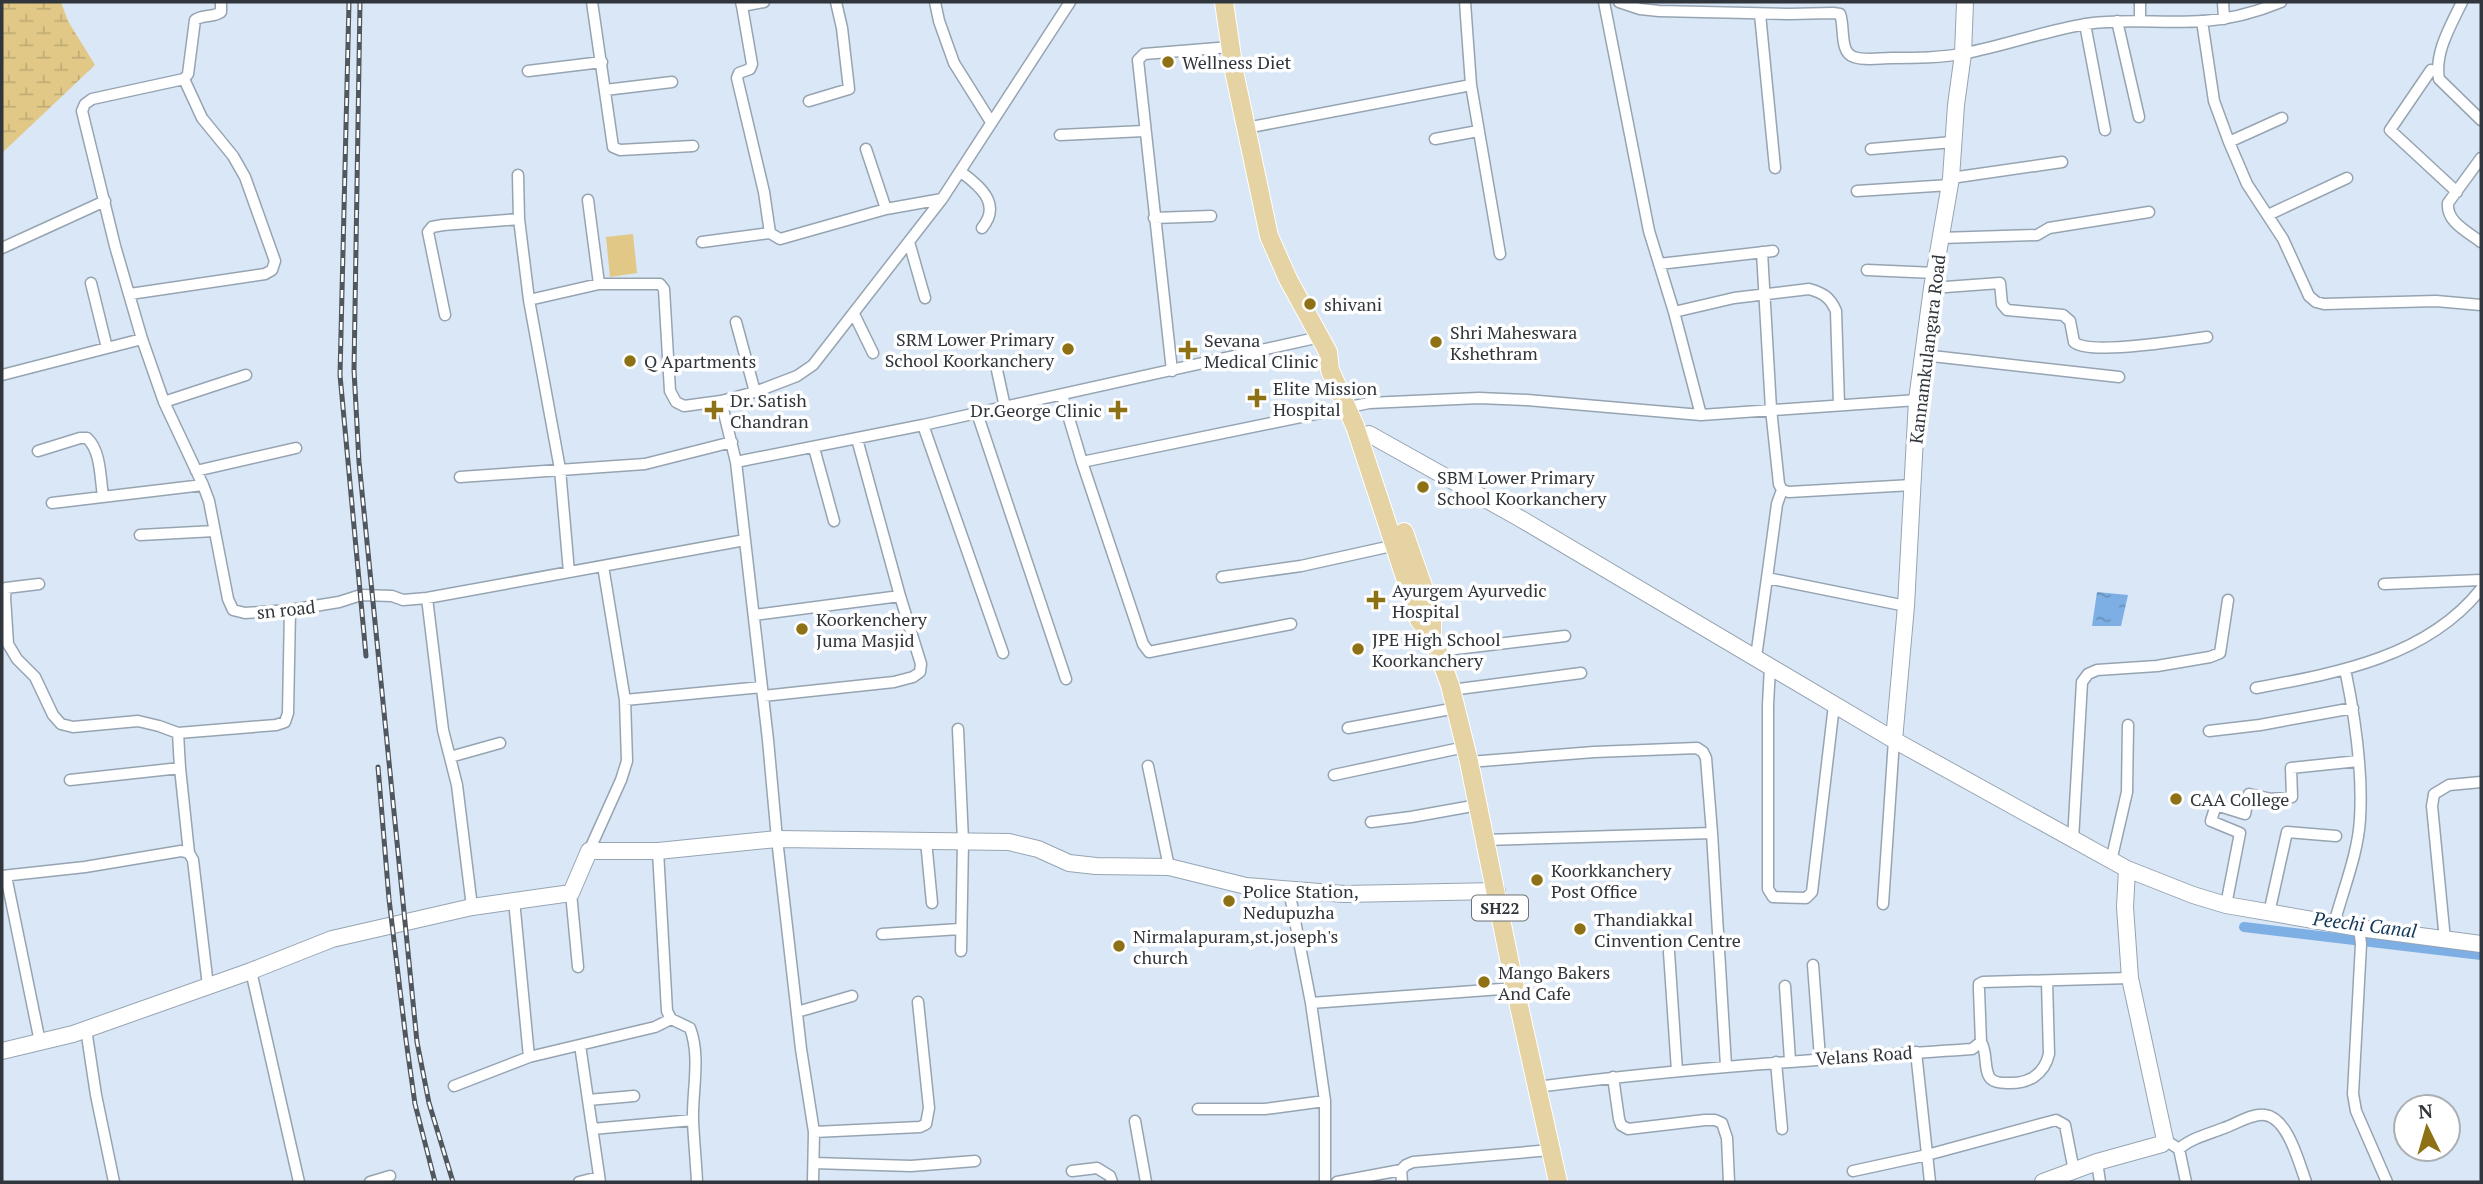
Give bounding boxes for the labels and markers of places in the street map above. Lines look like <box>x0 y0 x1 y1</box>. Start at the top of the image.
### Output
place label: Wellness Diet <box>1182 50 1291 74</box>
marker: Wellness Diet <box>1160 54 1176 70</box>
place label: shivani <box>1324 292 1382 316</box>
marker: shivani <box>1302 296 1318 312</box>
place label: Shri Maheswara Kshethram <box>1450 320 1577 365</box>
place label: SRM Lower Primary School Koorkanchery <box>885 327 1055 372</box>
place label: Sevana Medical Clinic <box>1204 328 1318 373</box>
marker: Shri Maheswara Kshethram <box>1428 334 1444 350</box>
marker: Sevana Medical Clinic <box>1178 340 1198 360</box>
marker: SRM Lower Primary School Koorkanchery <box>1060 341 1076 357</box>
place label: Q Apartments <box>644 349 756 373</box>
marker: Q Apartments <box>622 353 638 369</box>
place label: Elite Mission Hospital <box>1273 376 1377 421</box>
place label: Dr. Satish Chandran <box>730 388 809 433</box>
marker: Elite Mission Hospital <box>1247 388 1267 408</box>
place label: Dr.George Clinic <box>970 398 1102 422</box>
marker: Dr. Satish Chandran <box>704 400 724 420</box>
marker: Dr.George Clinic <box>1108 400 1128 420</box>
place label: SBM Lower Primary School Koorkanchery <box>1437 465 1607 510</box>
marker: SBM Lower Primary School Koorkanchery <box>1415 479 1431 495</box>
place label: Ayurgem Ayurvedic Hospital <box>1392 578 1547 623</box>
marker: Ayurgem Ayurvedic Hospital <box>1366 590 1386 610</box>
place label: Koorkenchery Juma Masjid <box>816 607 928 652</box>
marker: Koorkenchery Juma Masjid <box>794 621 810 637</box>
place label: JPE High School Koorkanchery <box>1372 627 1501 672</box>
marker: JPE High School Koorkanchery <box>1350 641 1366 657</box>
place label: CAA College <box>2190 787 2289 811</box>
marker: CAA College <box>2168 791 2184 807</box>
place label: Koorkkanchery Post Office <box>1551 858 1672 903</box>
marker: Koorkkanchery Post Office <box>1529 872 1545 888</box>
place label: Police Station, Nedupuzha <box>1243 879 1359 924</box>
marker: Police Station, Nedupuzha <box>1221 893 1237 909</box>
place label: Thandiakkal Cinvention Centre <box>1594 907 1741 952</box>
marker: Thandiakkal Cinvention Centre <box>1572 921 1588 937</box>
place label: Nirmalapuram,st.joseph's church <box>1133 924 1338 969</box>
marker: Nirmalapuram,st.joseph's church <box>1111 938 1127 954</box>
place label: Mango Bakers And Cafe <box>1498 960 1610 1005</box>
marker: Mango Bakers And Cafe <box>1476 974 1492 990</box>

